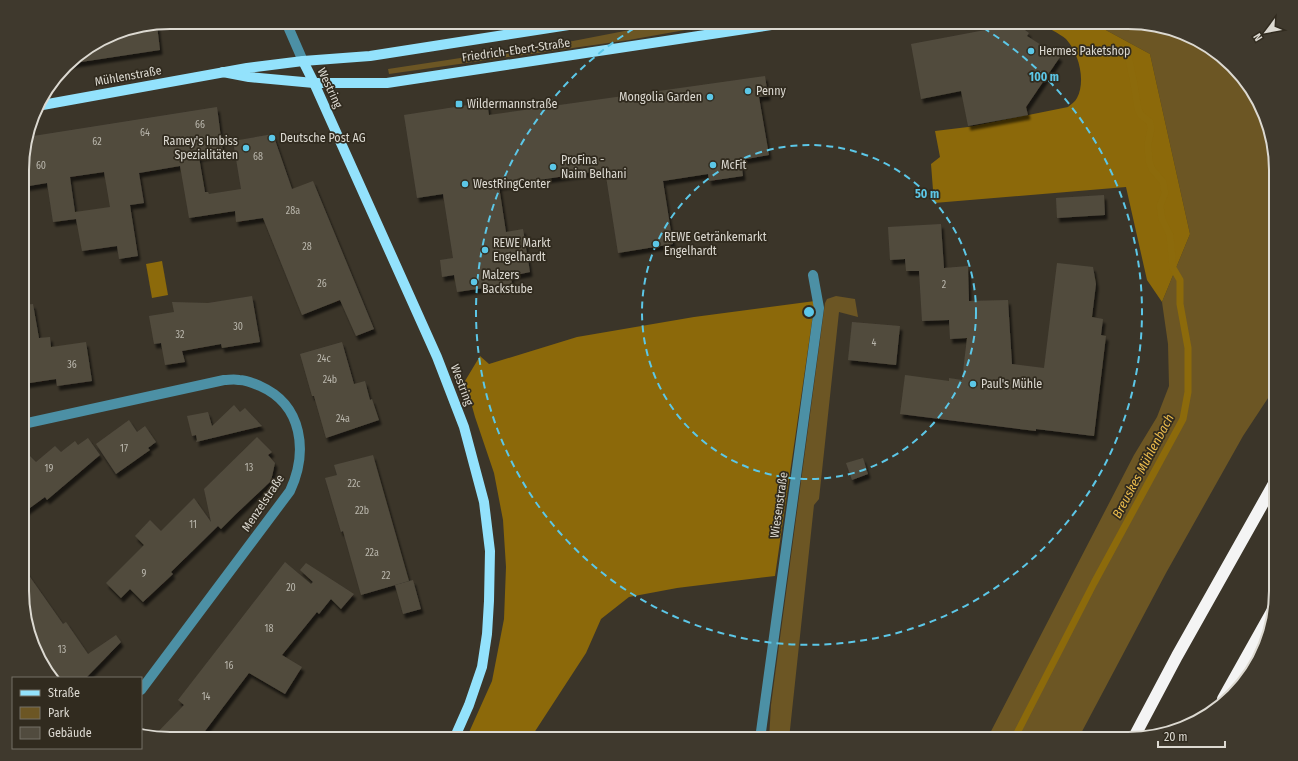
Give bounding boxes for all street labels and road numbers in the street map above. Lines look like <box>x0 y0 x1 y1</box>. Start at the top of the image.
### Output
street label: Friedrich-Ebert-Straße <box>461 35 571 65</box>
street label: Mühlenstraße <box>94 63 163 89</box>
street label: Westring <box>315 66 346 111</box>
street label: Westring <box>448 362 476 408</box>
street label: Wiesenstraße <box>767 471 791 539</box>
street label: Menzelstraße <box>239 472 287 534</box>

